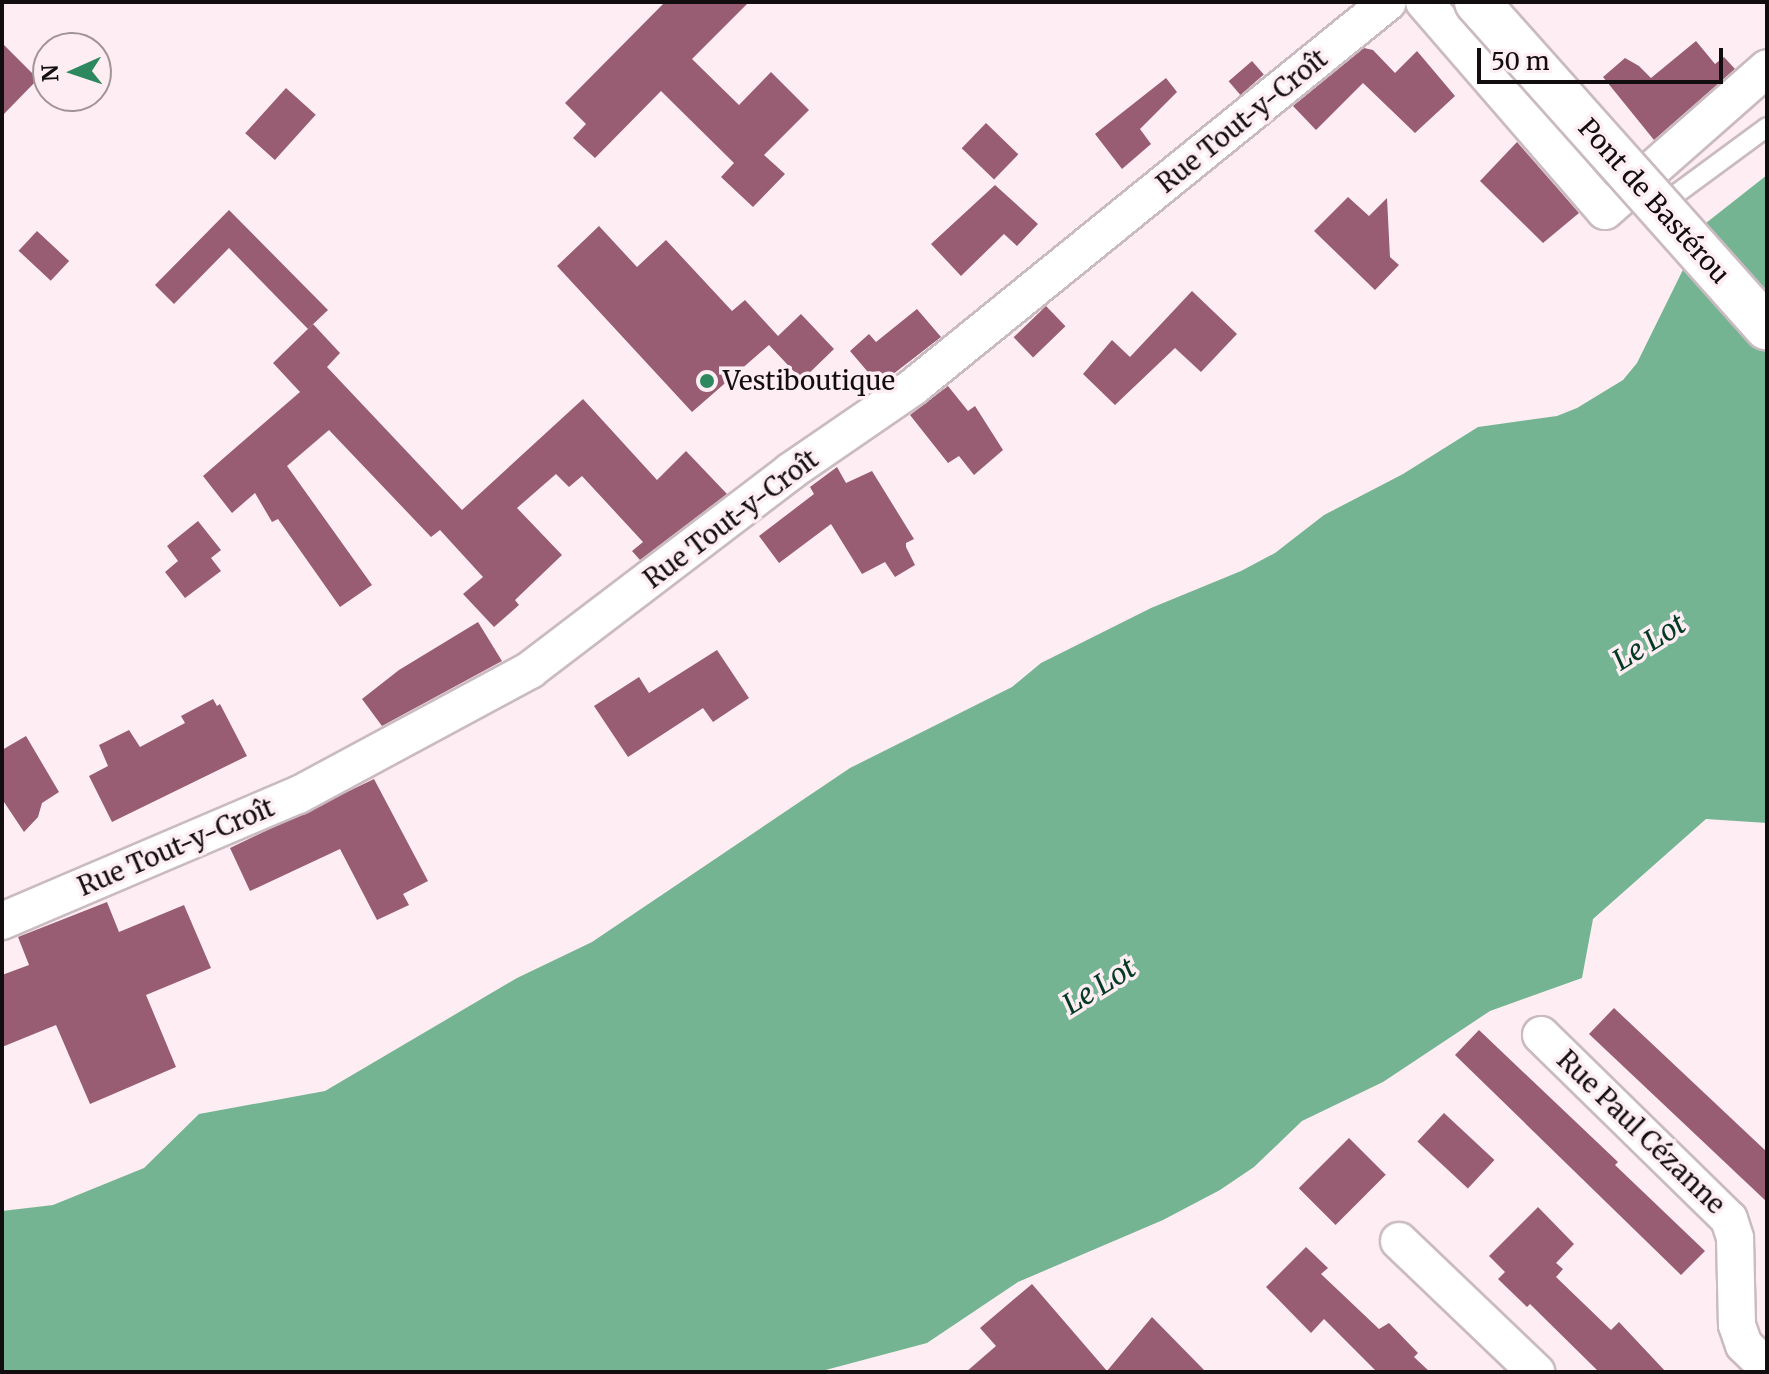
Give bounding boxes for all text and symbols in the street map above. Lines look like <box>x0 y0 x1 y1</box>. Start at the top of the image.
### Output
north arrow <box>32 32 112 112</box>
scale bar <box>1481 32 1727 82</box>
street label: Rue Tout-y-Croît <box>1150 43 1334 199</box>
text: 50 m <box>1491 46 1550 77</box>
text: N <box>36 64 64 83</box>
street label: Pont de Bastérou <box>1572 112 1736 290</box>
place label: Vestiboutique <box>723 365 895 397</box>
marker: Vestiboutique <box>698 372 716 390</box>
street label: Rue Tout-y-Croît <box>638 443 824 595</box>
water label: Le Lot <box>1607 607 1691 677</box>
street label: Rue Tout-y-Croît <box>73 792 279 902</box>
water label: Le Lot <box>1057 951 1141 1021</box>
street label: Rue Paul Cézanne <box>1551 1044 1731 1220</box>

